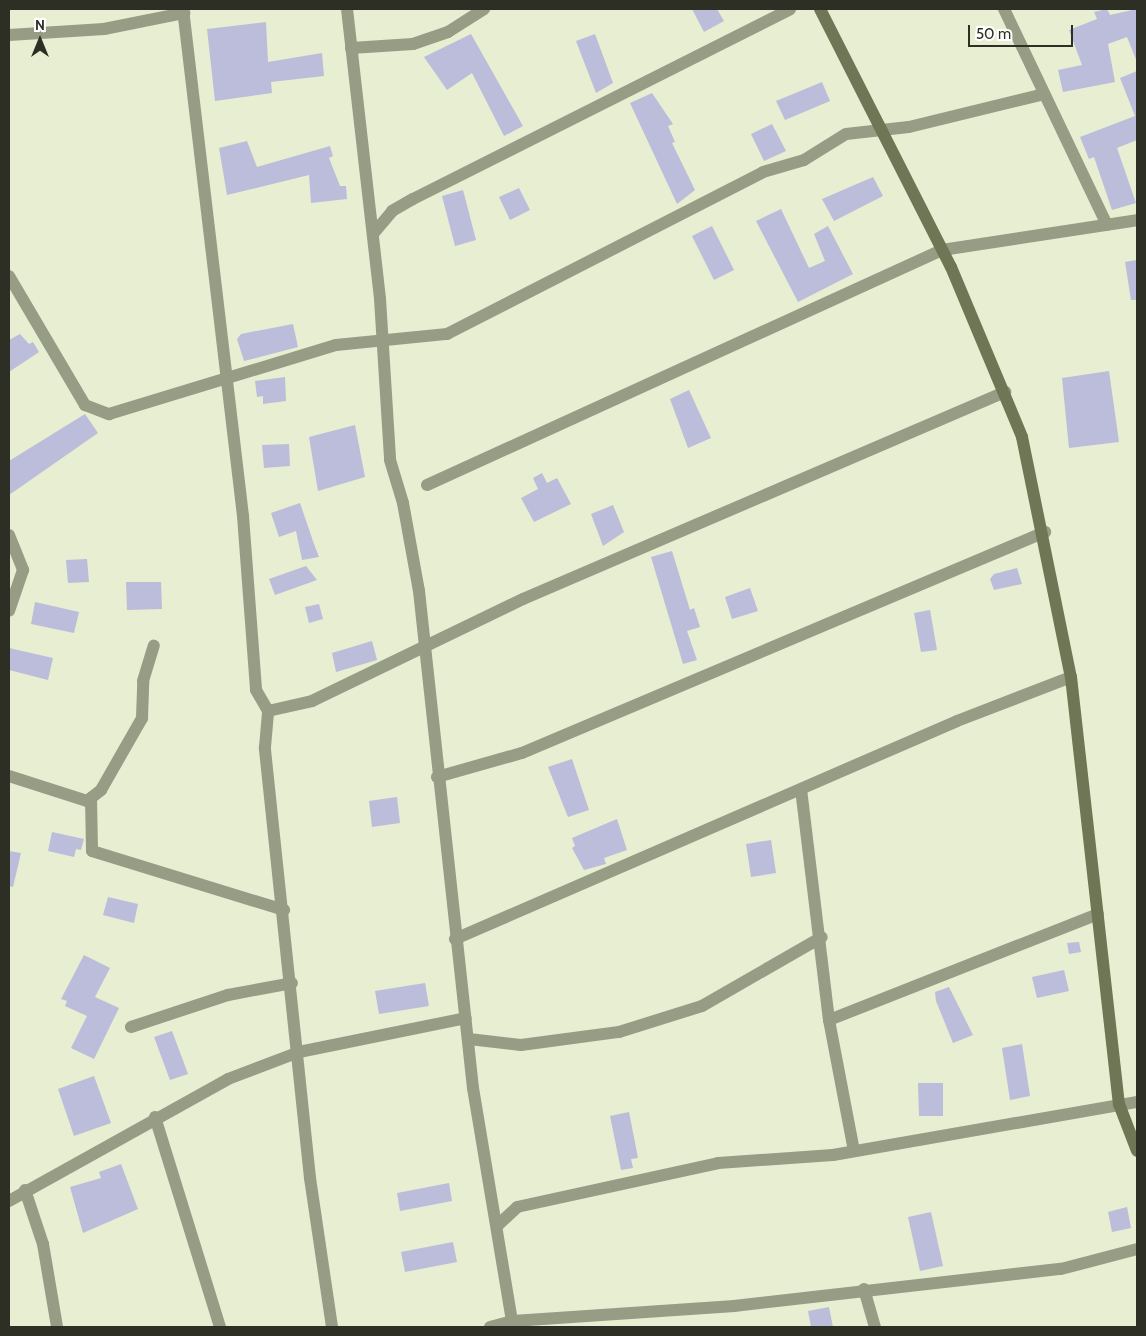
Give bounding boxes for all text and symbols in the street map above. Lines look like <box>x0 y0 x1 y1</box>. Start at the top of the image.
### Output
north arrow <box>15 15 65 65</box>
scale bar <box>971 15 1076 47</box>
text: N <box>35 16 45 34</box>
text: 50 m <box>976 25 1011 43</box>

